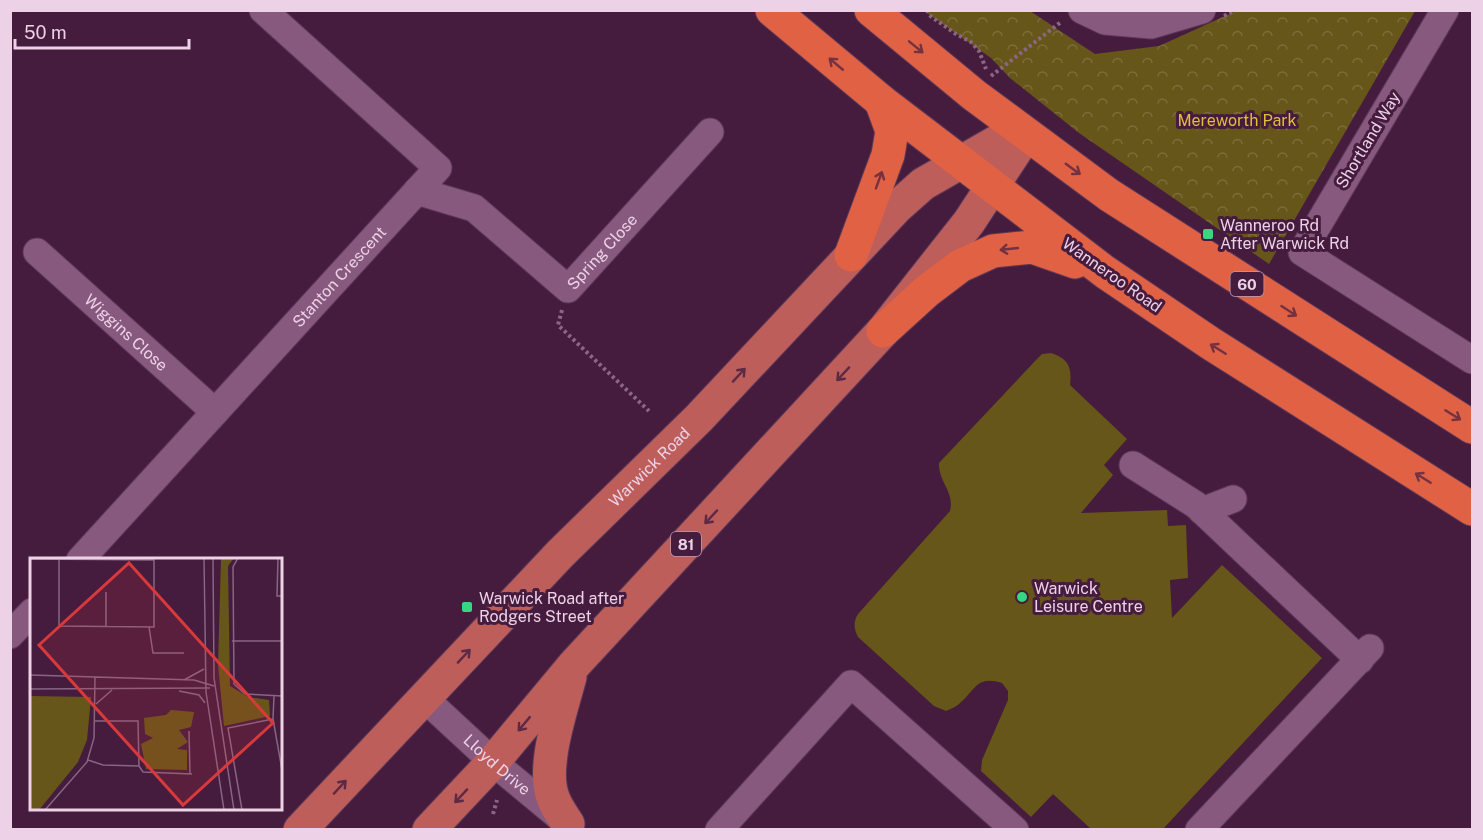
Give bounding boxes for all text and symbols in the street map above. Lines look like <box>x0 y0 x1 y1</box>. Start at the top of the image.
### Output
scale bar <box>15 12 189 50</box>
text: 50 m <box>24 22 67 43</box>
one-way arrow <box>908 41 924 54</box>
one-way arrow <box>829 57 844 71</box>
street label: Shortland Way <box>1332 88 1404 192</box>
park label: Mereworth Park <box>1177 111 1297 130</box>
one-way arrow <box>1065 163 1081 175</box>
one-way arrow <box>874 172 885 190</box>
street label: Spring Close <box>563 210 641 293</box>
place label: Wanneroo Rd After Warwick Rd <box>1220 216 1349 253</box>
street label: Stanton Crescent <box>288 222 390 331</box>
marker: Wanneroo Rd After Warwick Rd <box>1201 227 1215 241</box>
street label: Wanneroo Road <box>1059 234 1165 316</box>
one-way arrow <box>1000 244 1020 255</box>
road number: 60 <box>1230 272 1264 296</box>
street label: Wiggins Close <box>81 290 172 375</box>
one-way arrow <box>1280 304 1297 317</box>
one-way arrow <box>1210 342 1227 354</box>
one-way arrow <box>836 366 850 381</box>
one-way arrow <box>731 368 746 383</box>
one-way arrow <box>1444 410 1461 422</box>
street label: Warwick Road <box>605 423 694 510</box>
one-way arrow <box>1415 471 1432 483</box>
one-way arrow <box>704 509 718 524</box>
road number: 81 <box>671 532 701 556</box>
inset map <box>30 558 282 810</box>
place label: Warwick Leisure Centre <box>1034 579 1143 616</box>
place label: Warwick Road after Rodgers Street <box>479 589 624 626</box>
marker: Warwick Leisure Centre <box>1015 590 1029 604</box>
marker: Warwick Road after Rodgers Street <box>460 600 474 614</box>
one-way arrow <box>457 648 471 663</box>
one-way arrow <box>517 716 531 731</box>
street label: Lloyd Drive <box>460 730 535 799</box>
one-way arrow <box>333 780 347 795</box>
one-way arrow <box>454 788 468 803</box>

